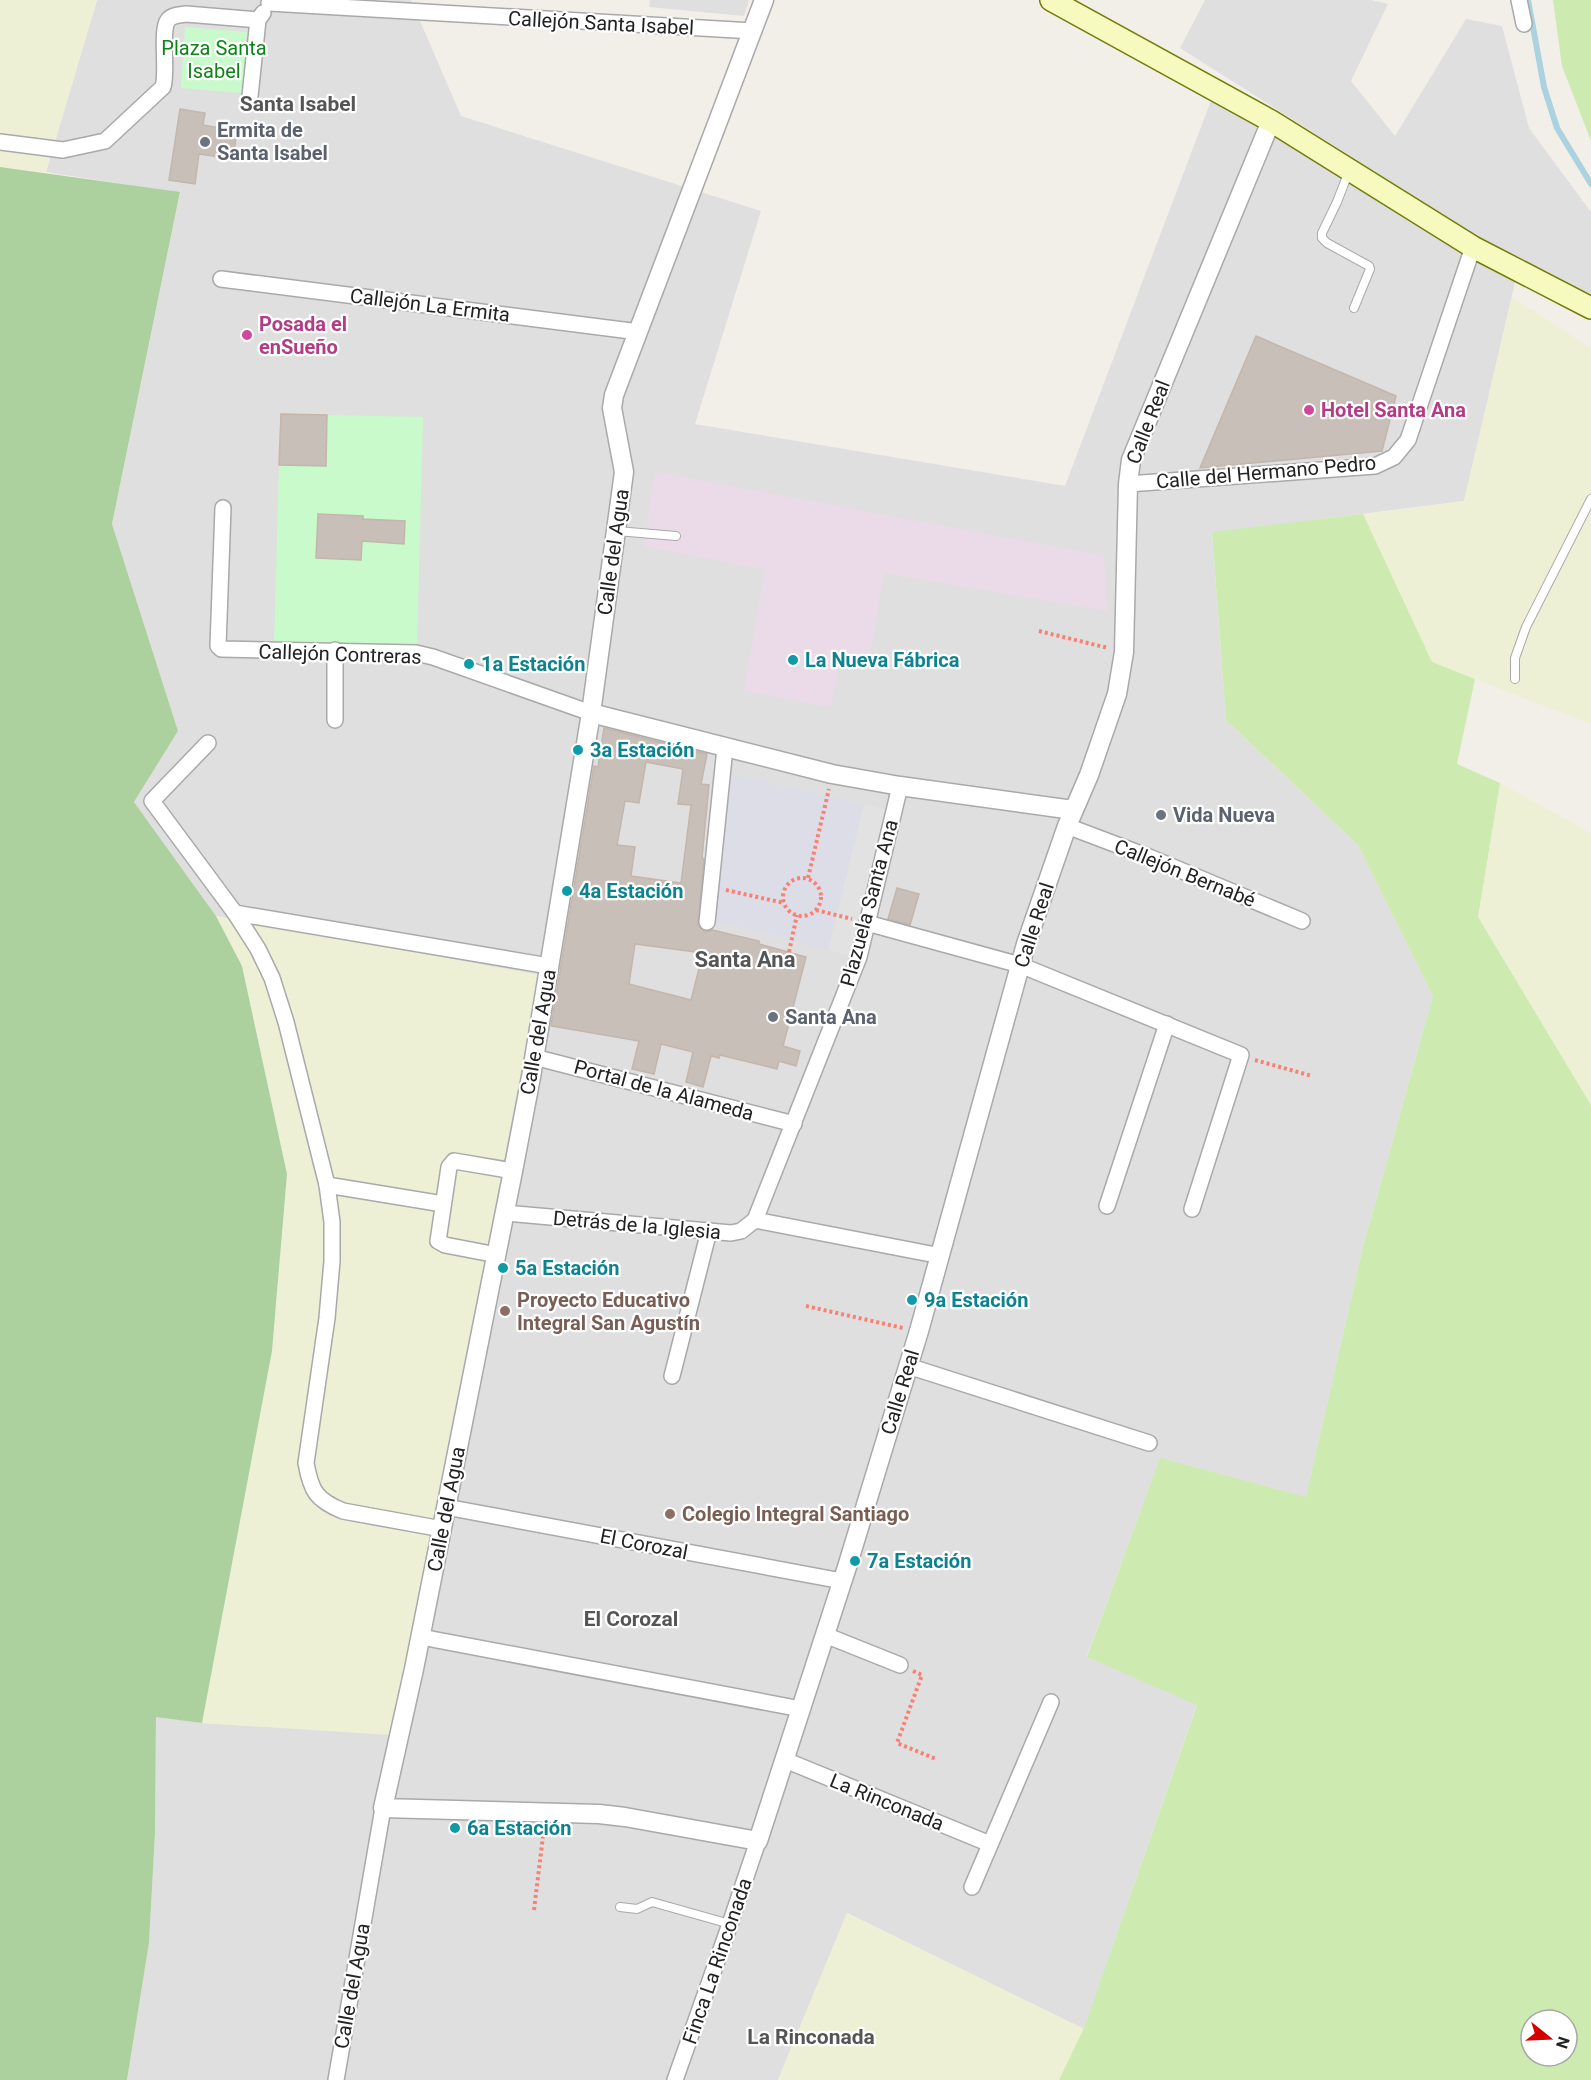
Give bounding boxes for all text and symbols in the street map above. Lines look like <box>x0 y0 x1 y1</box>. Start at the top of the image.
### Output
street label: Callejón Santa Isabel <box>508 6 694 40</box>
park label: Plaza Santa Isabel <box>161 36 267 83</box>
district label: Santa Isabel <box>240 92 356 116</box>
place label: Ermita de Santa Isabel <box>217 118 328 165</box>
marker: Ermita de Santa Isabel <box>198 135 212 149</box>
street label: Callejón La Ermita <box>349 283 511 327</box>
place label: Posada el enSueño <box>259 312 347 359</box>
marker: Posada el enSueño <box>240 328 254 342</box>
street label: Calle Real <box>1121 377 1175 467</box>
place label: Hotel Santa Ana <box>1321 398 1466 422</box>
marker: Hotel Santa Ana <box>1302 403 1316 417</box>
street label: Calle del Hermano Pedro <box>1155 450 1377 494</box>
street label: Calle del Agua <box>592 487 634 617</box>
street label: Callejón Contreras <box>258 639 422 669</box>
place label: La Nueva Fábrica <box>805 648 960 672</box>
place label: 1a Estación <box>481 652 585 676</box>
marker: La Nueva Fábrica <box>786 653 800 667</box>
marker: 1a Estación <box>462 657 476 671</box>
place label: 3a Estación <box>590 738 694 762</box>
marker: 3a Estación <box>571 743 585 757</box>
place label: Vida Nueva <box>1173 803 1275 827</box>
marker: Vida Nueva <box>1154 808 1168 822</box>
street label: Plazuela Santa Ana <box>835 817 903 989</box>
street label: Callejón Bernabé <box>1111 834 1259 912</box>
place label: 4a Estación <box>579 879 683 903</box>
street label: Calle Real <box>1009 880 1059 970</box>
marker: 4a Estación <box>560 884 574 898</box>
district label: Santa Ana <box>695 947 796 972</box>
street label: Calle del Agua <box>515 967 561 1097</box>
place label: Santa Ana <box>785 1005 877 1029</box>
marker: Santa Ana <box>766 1010 780 1024</box>
street label: Portal de la Alameda <box>572 1054 756 1126</box>
street label: Detrás de la Iglesia <box>552 1206 722 1244</box>
place label: 5a Estación <box>515 1256 619 1280</box>
marker: 5a Estación <box>496 1261 510 1275</box>
place label: Proyecto Educativo Integral San Agustín <box>517 1288 700 1335</box>
place label: 9a Estación <box>924 1288 1028 1312</box>
marker: 9a Estación <box>905 1293 919 1307</box>
marker: Proyecto Educativo Integral San Agustín <box>498 1304 512 1318</box>
street label: Calle Real <box>876 1346 924 1438</box>
street label: Calle del Agua <box>422 1444 470 1574</box>
place label: Colegio Integral Santiago <box>682 1502 909 1526</box>
marker: Colegio Integral Santiago <box>663 1507 677 1521</box>
street label: El Corozal <box>598 1524 690 1564</box>
place label: 7a Estación <box>867 1549 971 1573</box>
marker: 7a Estación <box>848 1554 862 1568</box>
district label: El Corozal <box>584 1607 678 1631</box>
street label: La Rinconada <box>826 1768 948 1836</box>
place label: 6a Estación <box>467 1816 571 1840</box>
marker: 6a Estación <box>448 1821 462 1835</box>
street label: Finca La Rinconada <box>677 1875 757 2047</box>
street label: Calle del Agua <box>329 1921 375 2051</box>
north arrow <box>1519 2008 1579 2068</box>
district label: La Rinconada <box>747 2025 875 2049</box>
text: N <box>1552 2034 1574 2051</box>

